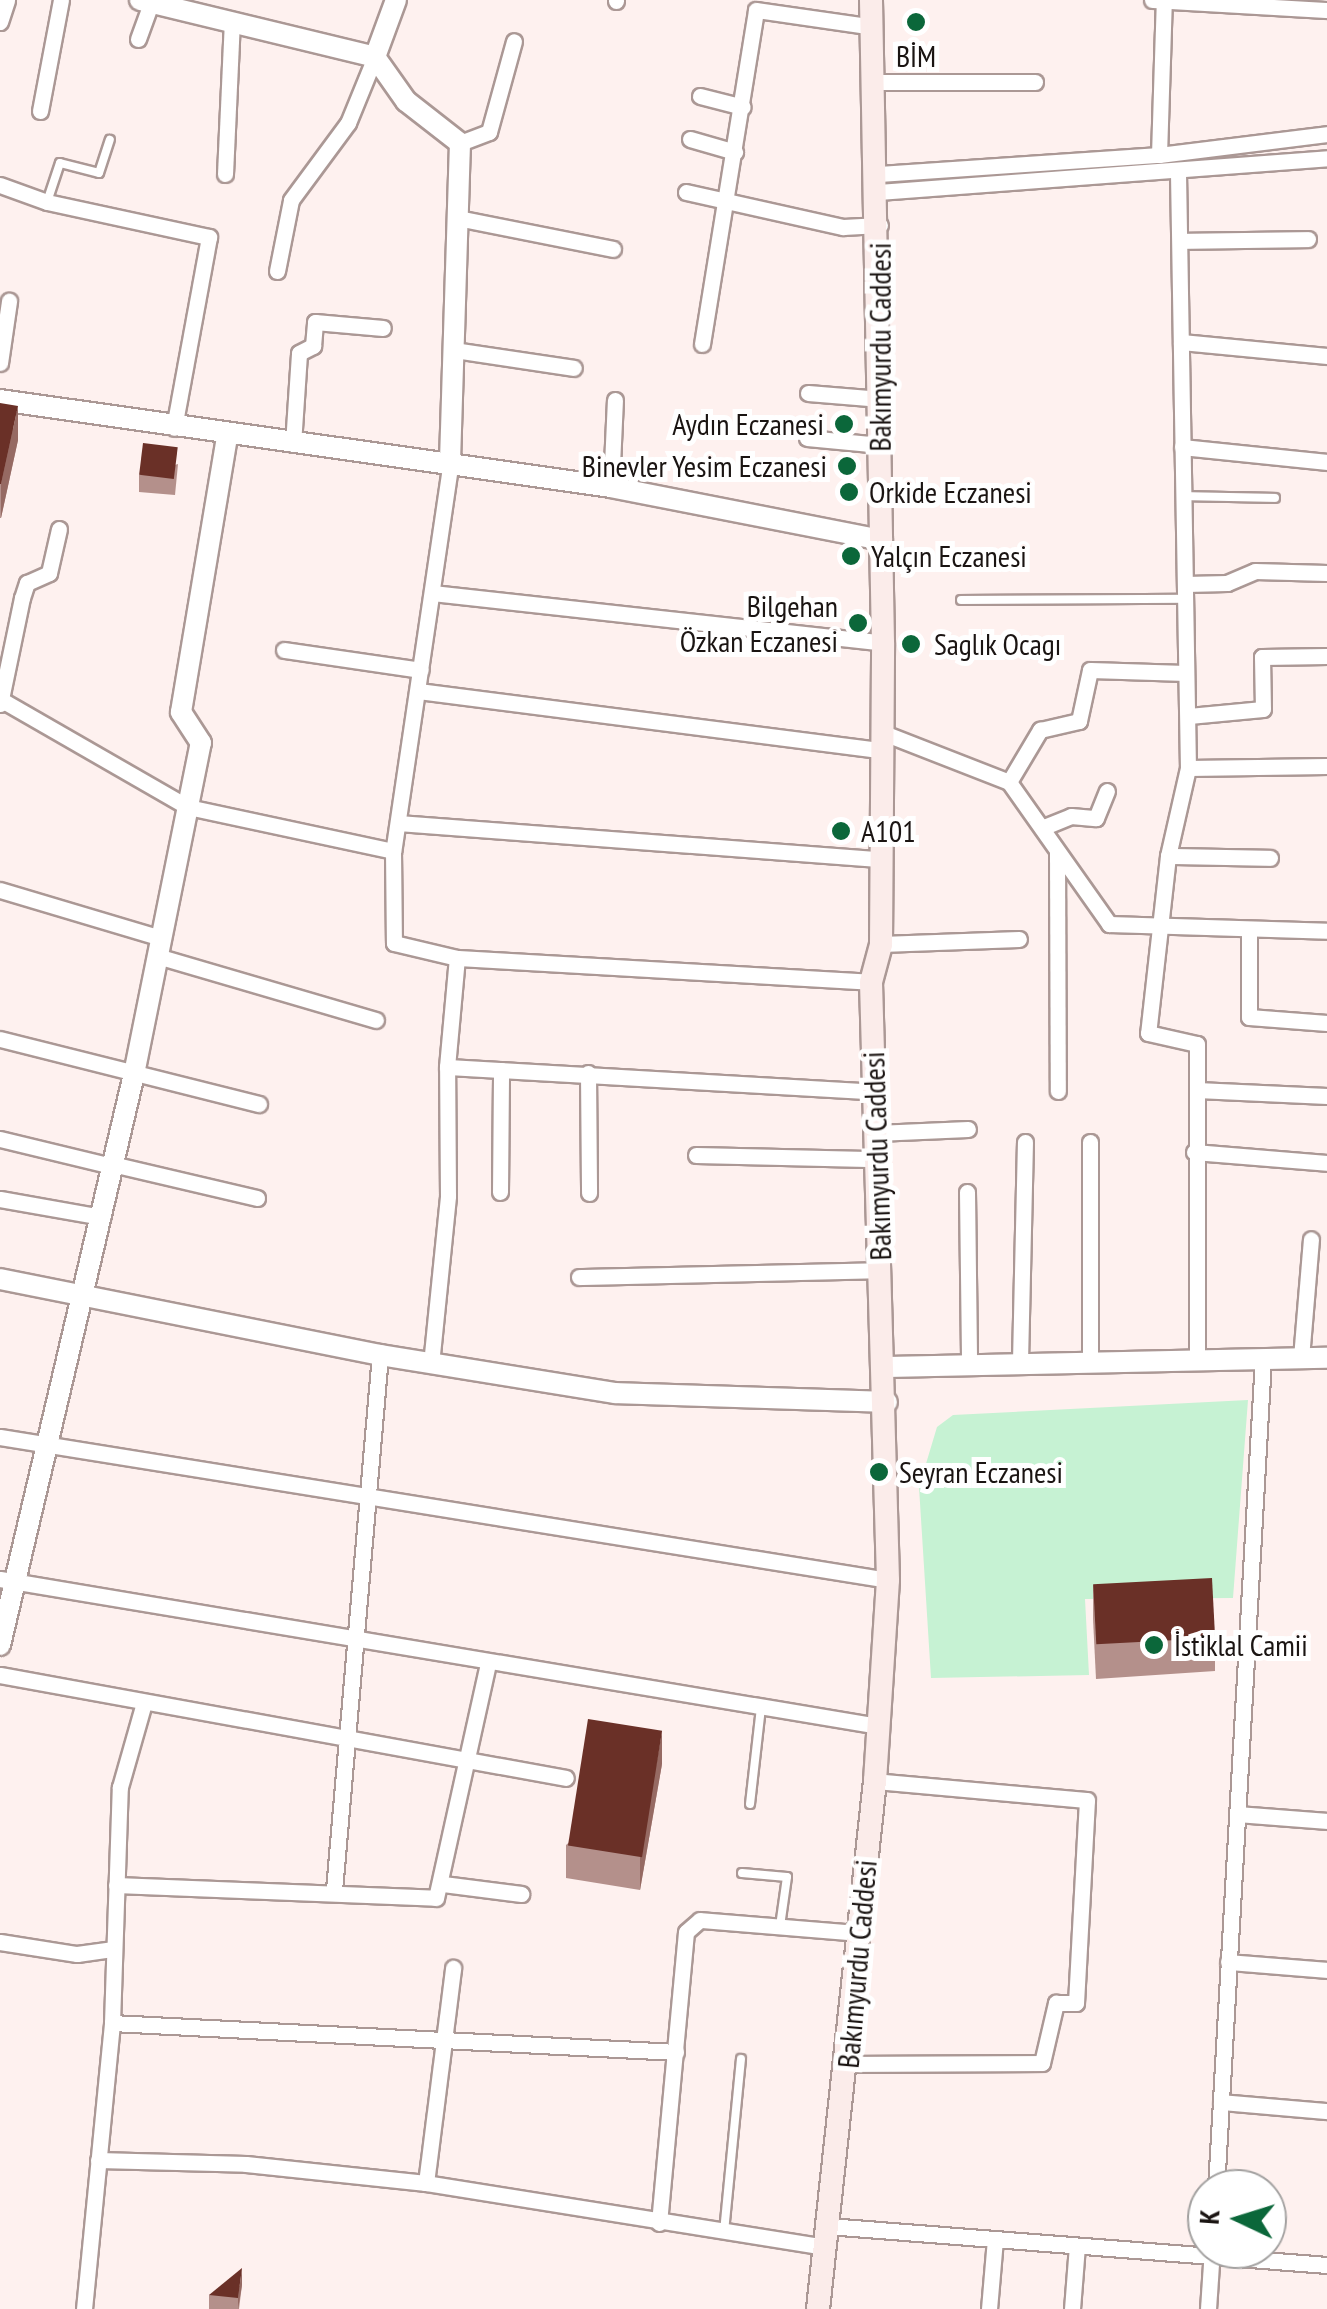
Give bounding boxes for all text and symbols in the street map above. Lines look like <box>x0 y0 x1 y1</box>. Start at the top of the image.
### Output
marker: BİM <box>905 11 927 33</box>
place label: BİM <box>896 38 936 74</box>
street label: Bakımyurdu Caddesi <box>862 242 898 452</box>
place label: Aydın Eczanesi <box>672 406 824 442</box>
marker: Aydın Eczanesi <box>833 413 855 435</box>
place label: Binevler Yesim Eczanesi <box>581 448 827 484</box>
marker: Binevler Yesim Eczanesi <box>836 455 858 477</box>
place label: Orkide Eczanesi <box>869 474 1032 510</box>
marker: Orkide Eczanesi <box>838 481 860 503</box>
place label: Yalçın Eczanesi <box>871 538 1027 574</box>
marker: Yalçın Eczanesi <box>840 545 862 567</box>
place label: Bilgehan Özkan Eczanesi <box>680 588 838 658</box>
marker: Bilgehan Özkan Eczanesi <box>847 612 869 634</box>
place label: Saglık Ocagı <box>934 626 1062 662</box>
marker: Saglık Ocagı <box>898 631 924 657</box>
place label: A101 <box>861 813 916 849</box>
marker: A101 <box>830 820 852 842</box>
street label: Bakımyurdu Caddesi <box>855 1051 899 1261</box>
place label: Seyran Eczanesi <box>899 1454 1063 1490</box>
marker: Seyran Eczanesi <box>868 1461 890 1483</box>
place label: İstiklal Camii <box>1174 1627 1308 1663</box>
marker: İstiklal Camii <box>1143 1634 1165 1656</box>
street label: Bakımyurdu Caddesi <box>830 1858 884 2070</box>
north arrow <box>1187 2169 1287 2269</box>
text: K <box>1190 2208 1228 2226</box>

